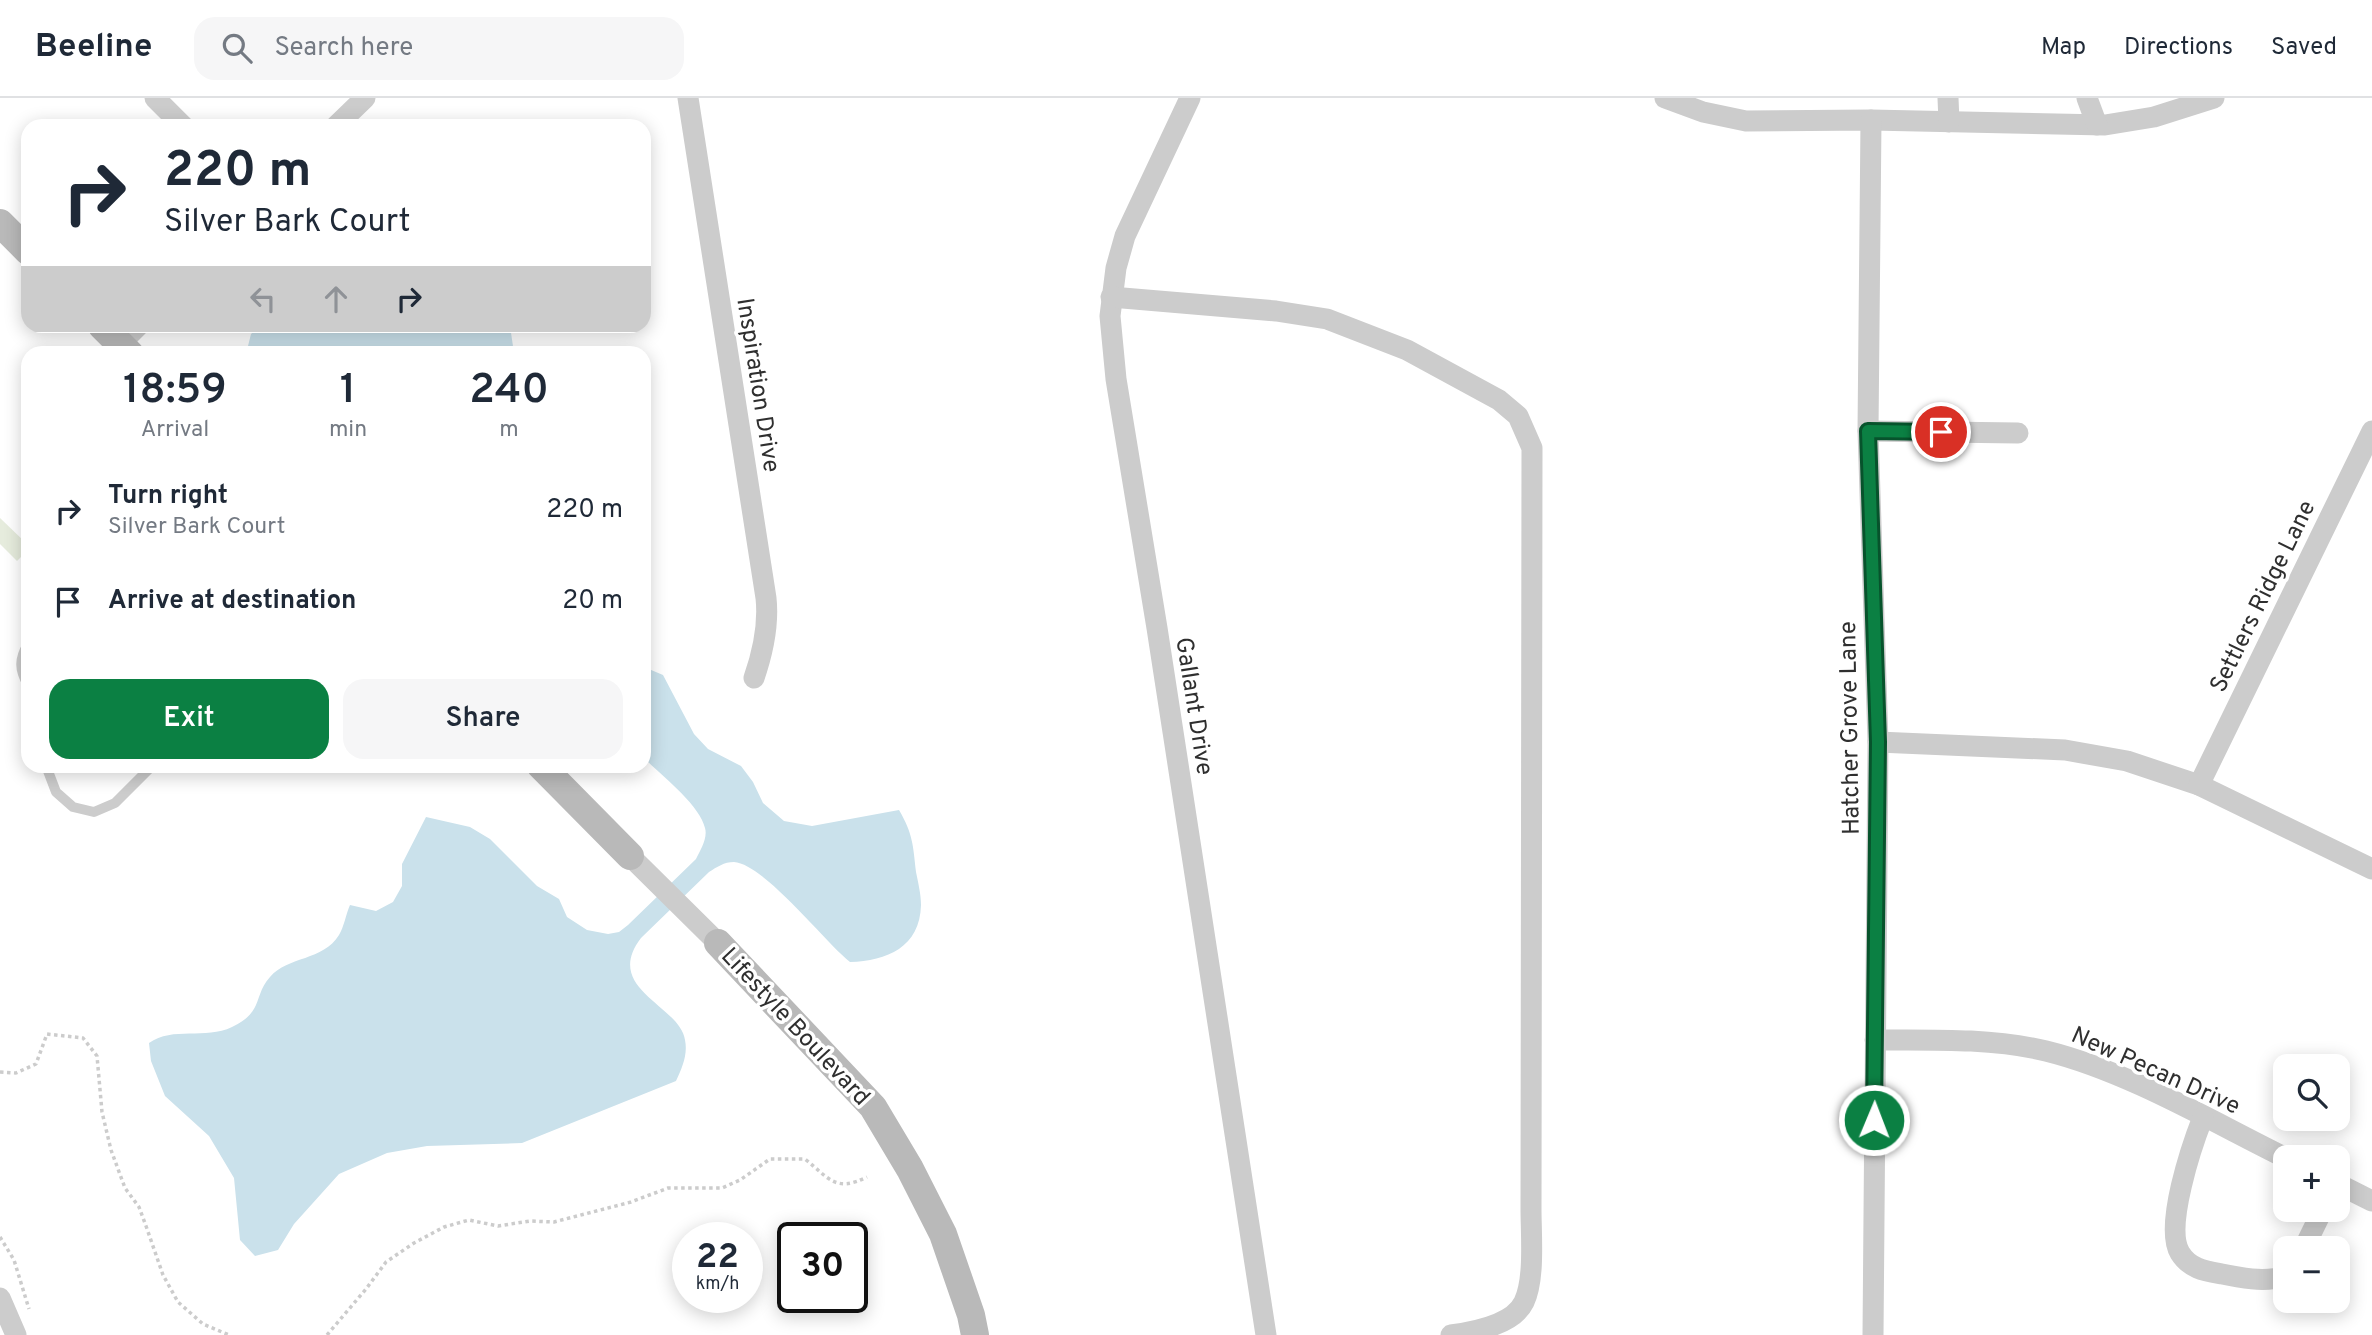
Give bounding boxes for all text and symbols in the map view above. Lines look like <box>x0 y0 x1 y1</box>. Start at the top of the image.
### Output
search box <box>194 17 684 80</box>
text: Beeline <box>35 27 152 69</box>
icon: search <box>218 29 256 67</box>
text: Search here <box>274 32 413 65</box>
text: Map <box>2041 33 2086 63</box>
text: Directions <box>2124 33 2233 63</box>
text: Saved <box>2271 33 2337 63</box>
text: 220 m <box>164 142 311 204</box>
icon: right <box>49 147 140 238</box>
text: Silver Bark Court <box>164 203 411 243</box>
icon: left <box>244 280 282 318</box>
icon: ahead <box>317 280 355 318</box>
icon: right <box>390 280 428 318</box>
street label: Inspiration Drive <box>728 296 786 475</box>
text: 18:59 <box>123 365 227 418</box>
text: 1 <box>340 365 356 418</box>
text: 240 <box>469 365 549 418</box>
pin <box>1911 402 1971 462</box>
icon: arrive <box>1922 413 1960 451</box>
text: Arrival <box>141 416 209 445</box>
text: min <box>329 416 367 445</box>
text: m <box>499 416 519 445</box>
text: Turn right <box>108 480 228 513</box>
icon: right <box>49 492 87 530</box>
text: 220 m <box>546 494 623 527</box>
street label: Settlers Ridge Lane <box>2204 496 2323 698</box>
text: Silver Bark Court <box>108 513 285 542</box>
icon: arrive <box>49 583 87 621</box>
text: Arrive at destination <box>108 585 356 618</box>
text: 20 m <box>562 585 623 618</box>
street label: Hatcher Grove Lane <box>1834 621 1868 835</box>
street label: Gallant Drive <box>1167 635 1219 777</box>
button: Exit <box>49 679 329 759</box>
button: Share <box>343 679 623 759</box>
street label: Lifestyle Boulevard <box>714 942 876 1113</box>
street label: New Pecan Drive <box>2066 1021 2244 1122</box>
map controls <box>2273 1054 2350 1313</box>
button: search <box>2273 1054 2350 1131</box>
position arrow <box>1837 1083 1911 1157</box>
button: + <box>2273 1145 2350 1222</box>
speed limit sign: 30 <box>777 1222 868 1313</box>
text: 22 <box>696 1236 739 1280</box>
button: − <box>2273 1236 2350 1313</box>
text: km/h <box>696 1273 739 1296</box>

